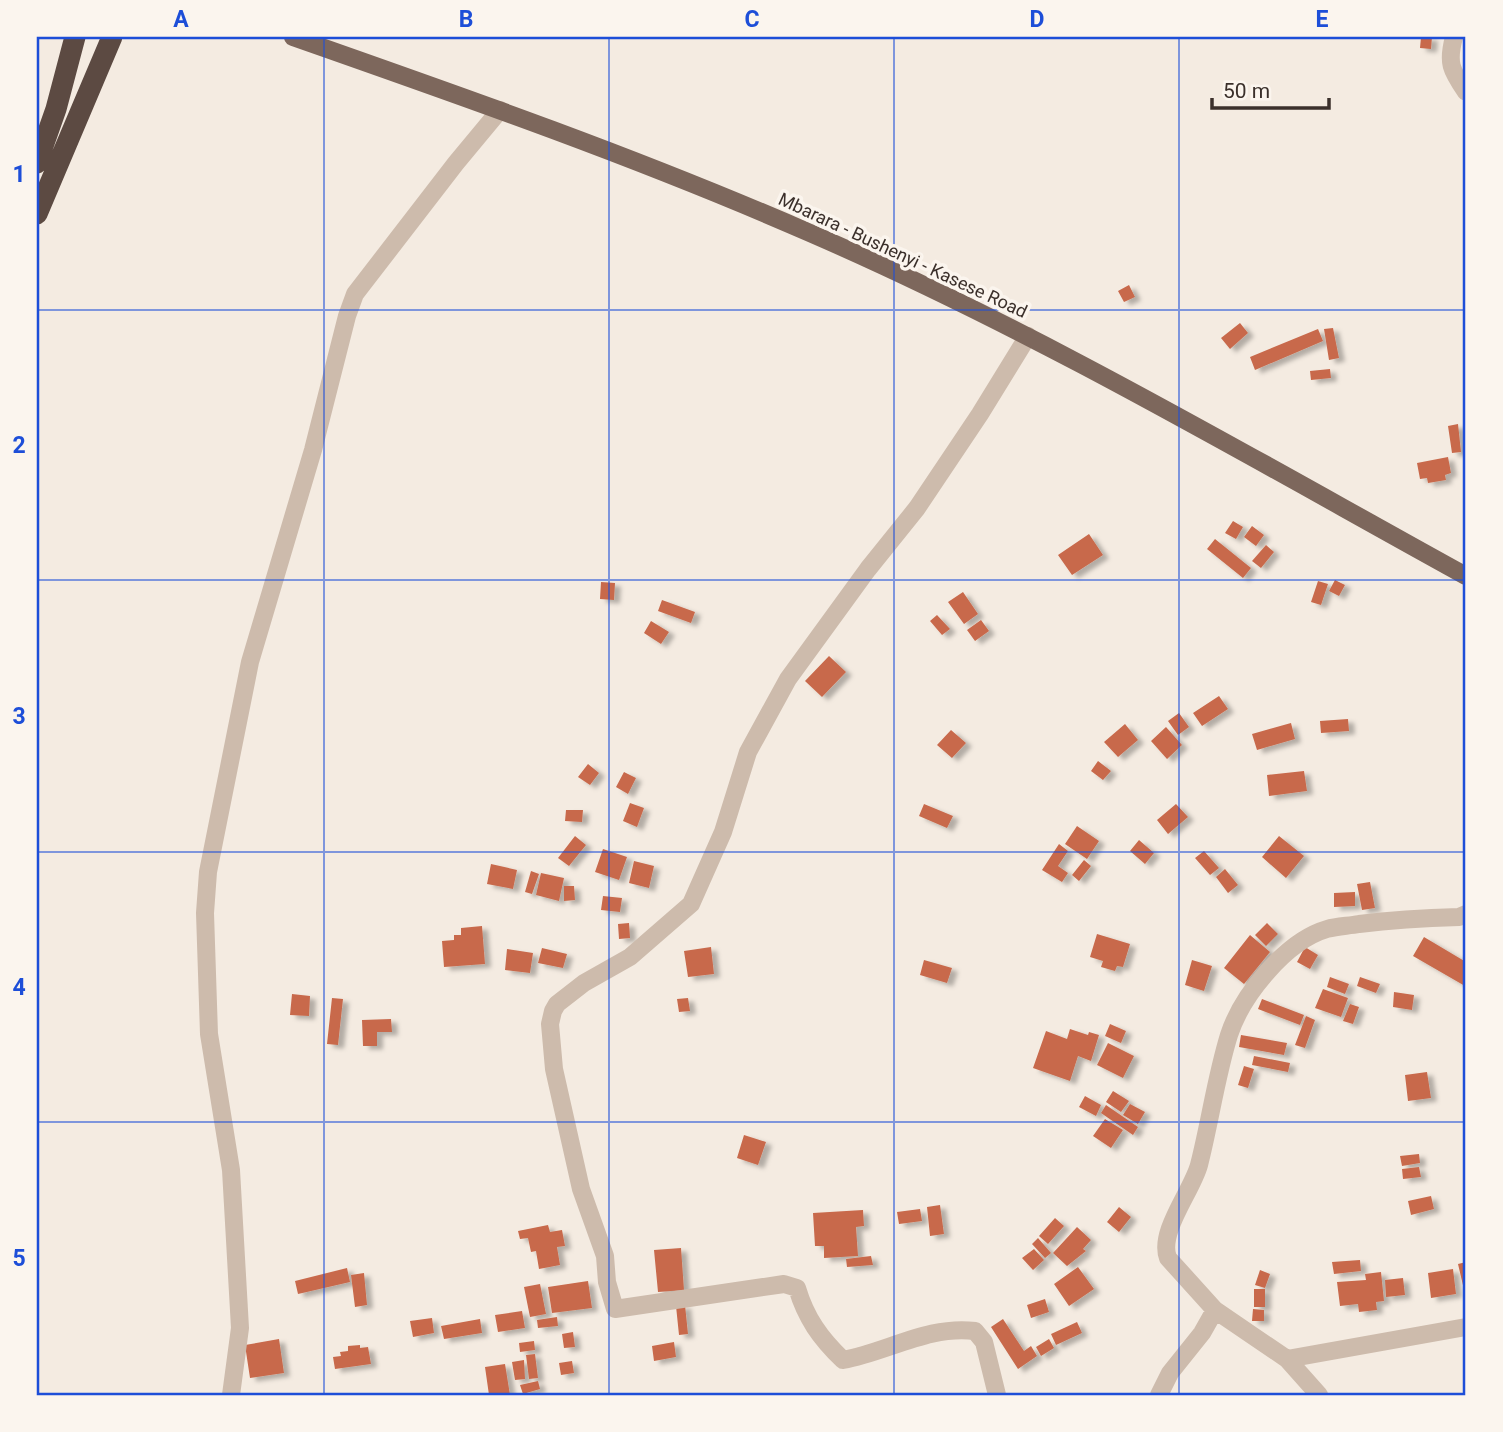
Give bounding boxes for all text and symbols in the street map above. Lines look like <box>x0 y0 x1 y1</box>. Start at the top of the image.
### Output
text: A <box>173 6 189 33</box>
text: B <box>459 6 473 33</box>
text: C <box>744 6 760 33</box>
text: D <box>1030 6 1044 33</box>
text: E <box>1316 6 1329 33</box>
scale bar <box>1212 66 1330 110</box>
text: 50 m <box>1223 79 1270 103</box>
text: 1 <box>12 161 26 188</box>
street label: Mbarara - Bushenyi - Kasese Road <box>775 188 1031 322</box>
text: 2 <box>12 432 26 459</box>
text: 3 <box>12 703 26 730</box>
text: 4 <box>12 974 26 1001</box>
text: 5 <box>12 1245 26 1272</box>

